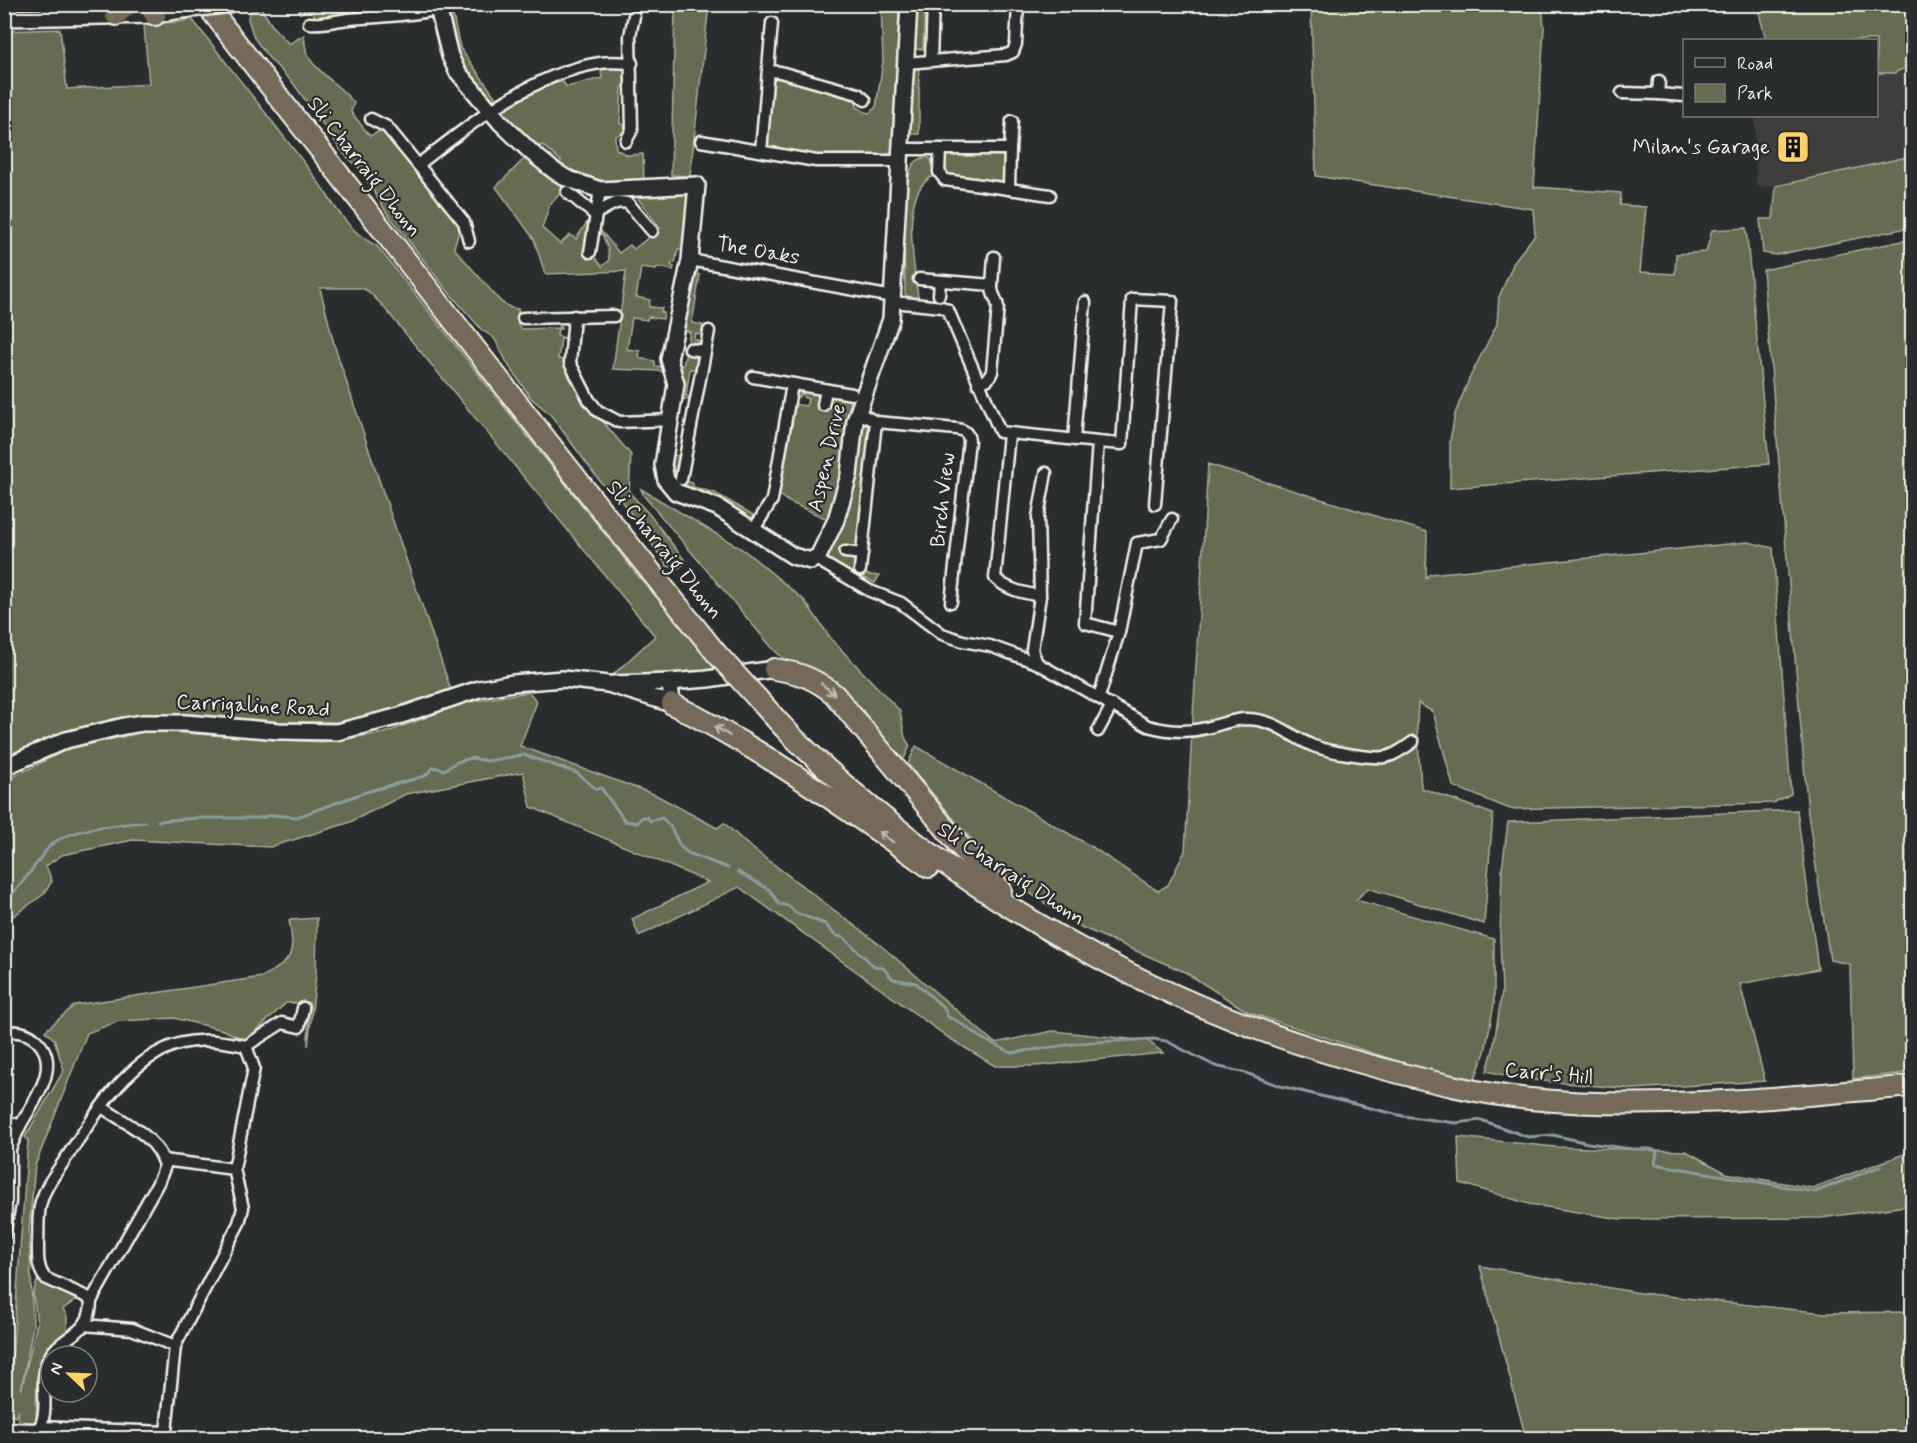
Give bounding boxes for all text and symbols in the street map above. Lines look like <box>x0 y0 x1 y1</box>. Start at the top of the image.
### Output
legend <box>1683 39 1878 117</box>
text: Road <box>1737 52 1773 76</box>
text: Park <box>1737 82 1773 106</box>
street label: Sli Charraig Dhonn <box>299 91 428 244</box>
building icon: Milan's Garage <box>1775 129 1811 165</box>
place label: Milan's Garage <box>1632 133 1770 161</box>
street label: The Oaks <box>714 230 802 272</box>
street label: Aspen Drive <box>801 401 853 515</box>
street label: Birch View <box>924 451 962 548</box>
street label: Sli Charraig Dhonn <box>598 475 729 627</box>
one-way arrow <box>820 683 836 696</box>
street label: Carrigaline Road <box>176 688 330 724</box>
one-way arrow <box>715 725 731 737</box>
street label: Sli Charraig Dhonn <box>931 816 1090 934</box>
one-way arrow <box>879 831 895 843</box>
street label: Carr's Hill <box>1503 1056 1595 1092</box>
north arrow <box>39 1344 99 1404</box>
text: N <box>45 1360 68 1378</box>

